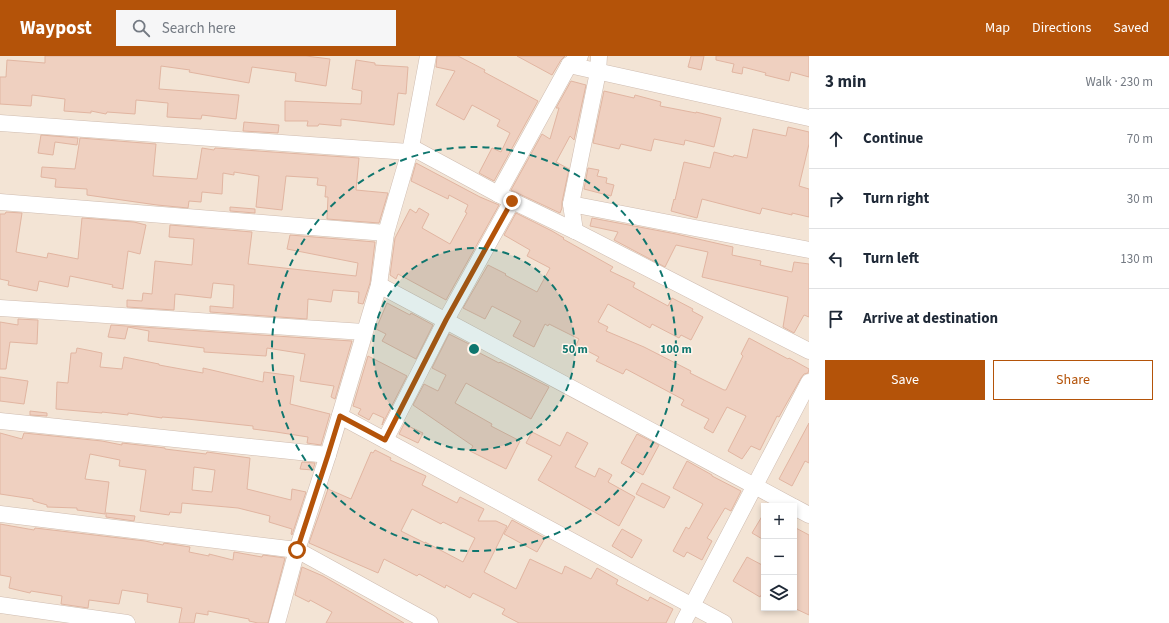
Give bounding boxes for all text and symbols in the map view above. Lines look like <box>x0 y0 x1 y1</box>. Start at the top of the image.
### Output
search box <box>116 10 396 46</box>
text: Waypost <box>20 15 92 42</box>
icon: search <box>130 17 152 39</box>
text: Search here <box>162 18 236 39</box>
text: Map <box>985 18 1010 38</box>
text: Directions <box>1032 18 1091 38</box>
text: Saved <box>1113 18 1149 38</box>
text: 3 min <box>825 70 866 94</box>
text: Walk · 230 m <box>1085 73 1153 91</box>
icon: ahead <box>825 128 847 150</box>
text: Continue <box>863 128 923 149</box>
text: 70 m <box>1127 130 1153 148</box>
icon: right <box>825 188 847 210</box>
text: Turn right <box>863 188 929 209</box>
text: 30 m <box>1127 190 1153 208</box>
route end <box>503 192 521 210</box>
icon: left <box>825 248 847 270</box>
text: Turn left <box>863 248 919 269</box>
text: 130 m <box>1120 250 1153 268</box>
icon: arrive <box>825 308 847 330</box>
text: Arrive at destination <box>863 308 998 329</box>
text: 50 m <box>562 341 588 358</box>
text: 100 m <box>660 341 692 358</box>
centre of rings <box>467 342 481 356</box>
button: Save <box>825 360 985 400</box>
button: Share <box>993 360 1153 400</box>
map controls <box>761 503 797 611</box>
button: + <box>761 503 797 539</box>
button: − <box>761 539 797 575</box>
route start <box>288 541 306 559</box>
button: layers <box>761 575 797 611</box>

